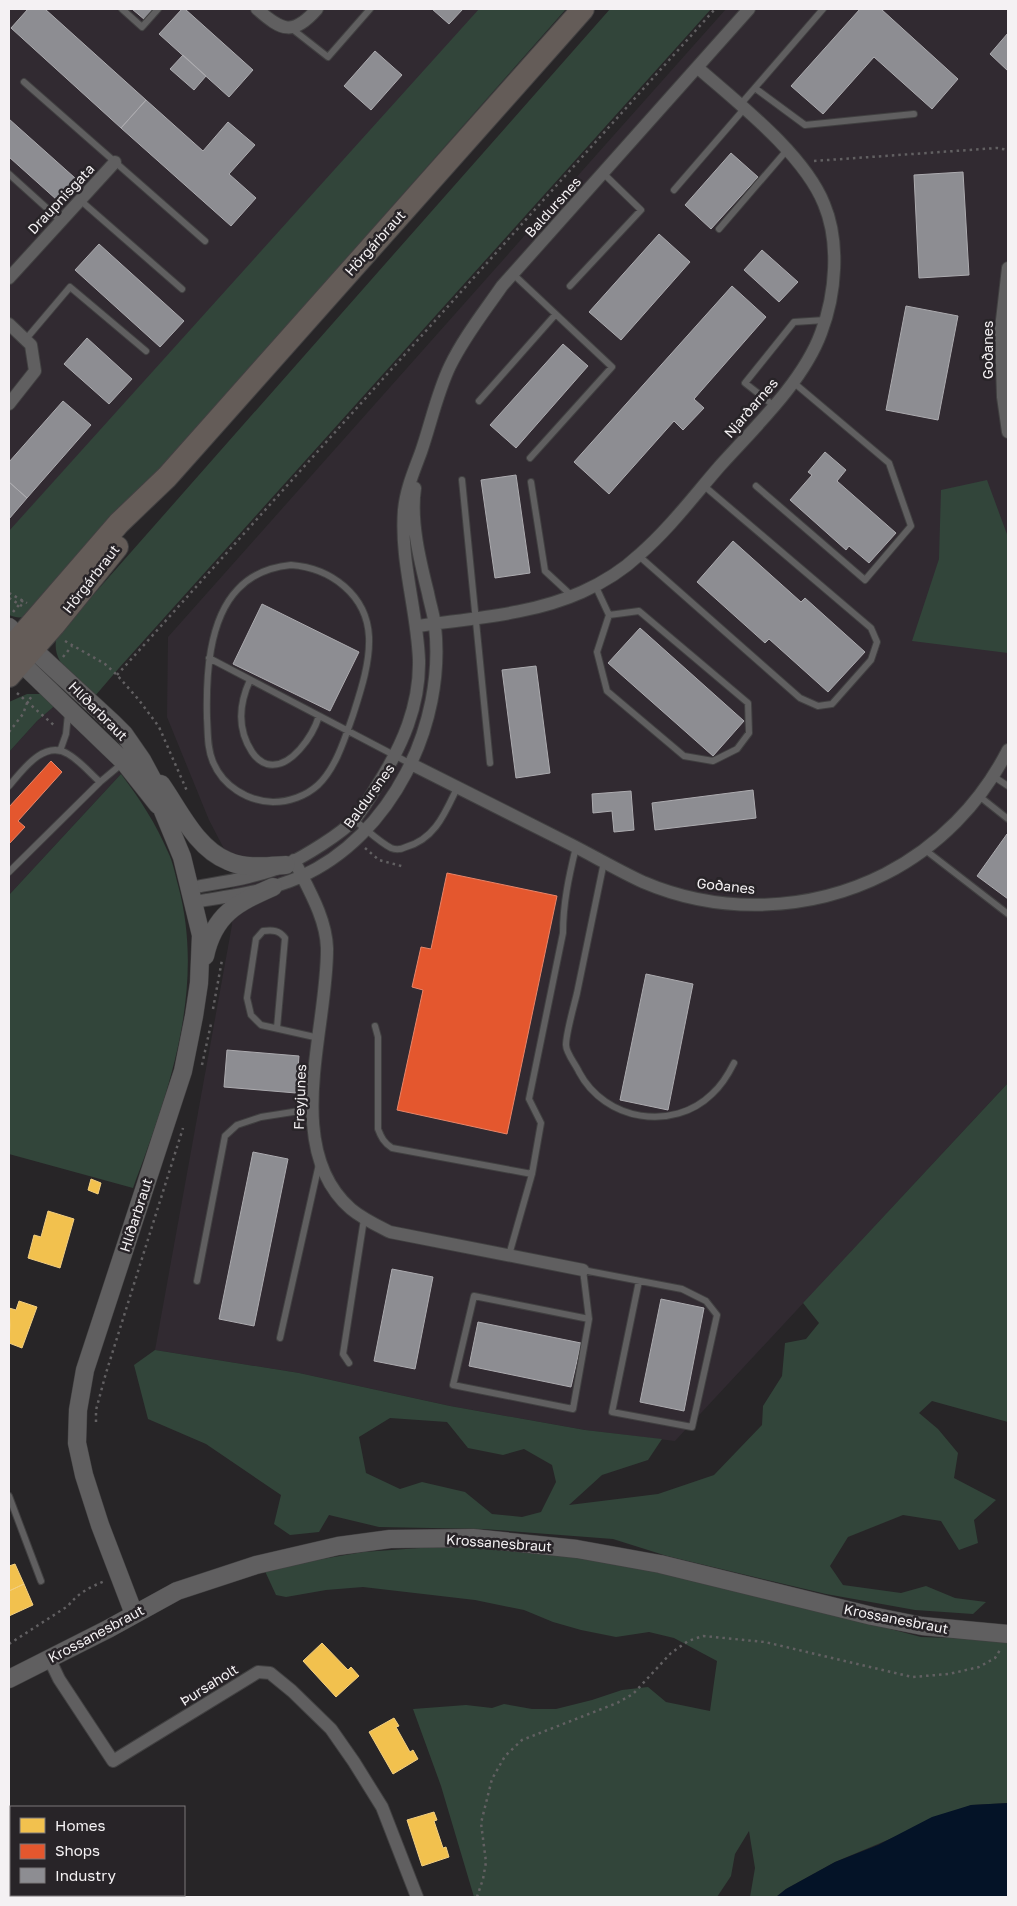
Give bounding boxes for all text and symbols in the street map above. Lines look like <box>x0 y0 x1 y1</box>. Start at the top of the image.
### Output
street label: Draupnisgata <box>24 160 97 237</box>
street label: Baldursnes <box>521 173 584 240</box>
street label: Hörgárbraut <box>341 206 408 279</box>
street label: Goðanes <box>979 321 996 379</box>
street label: Njarðarnes <box>720 374 781 441</box>
street label: Hörgárbraut <box>59 541 123 616</box>
street label: Hlíðarbraut <box>65 678 131 744</box>
street label: Baldursnes <box>339 760 398 831</box>
street label: Goðanes <box>696 874 756 897</box>
street label: Freyjunes <box>290 1064 309 1130</box>
street label: Hlíðarbraut <box>116 1176 155 1254</box>
street label: Krossanesbraut <box>445 1530 553 1555</box>
street label: Krossanesbraut <box>842 1600 950 1637</box>
street label: Krossanesbraut <box>45 1601 147 1666</box>
street label: Þursaholt <box>177 1660 241 1709</box>
legend <box>10 1806 185 1896</box>
text: Homes <box>55 1816 105 1834</box>
text: Shops <box>55 1841 100 1859</box>
text: Industry <box>55 1866 116 1884</box>

